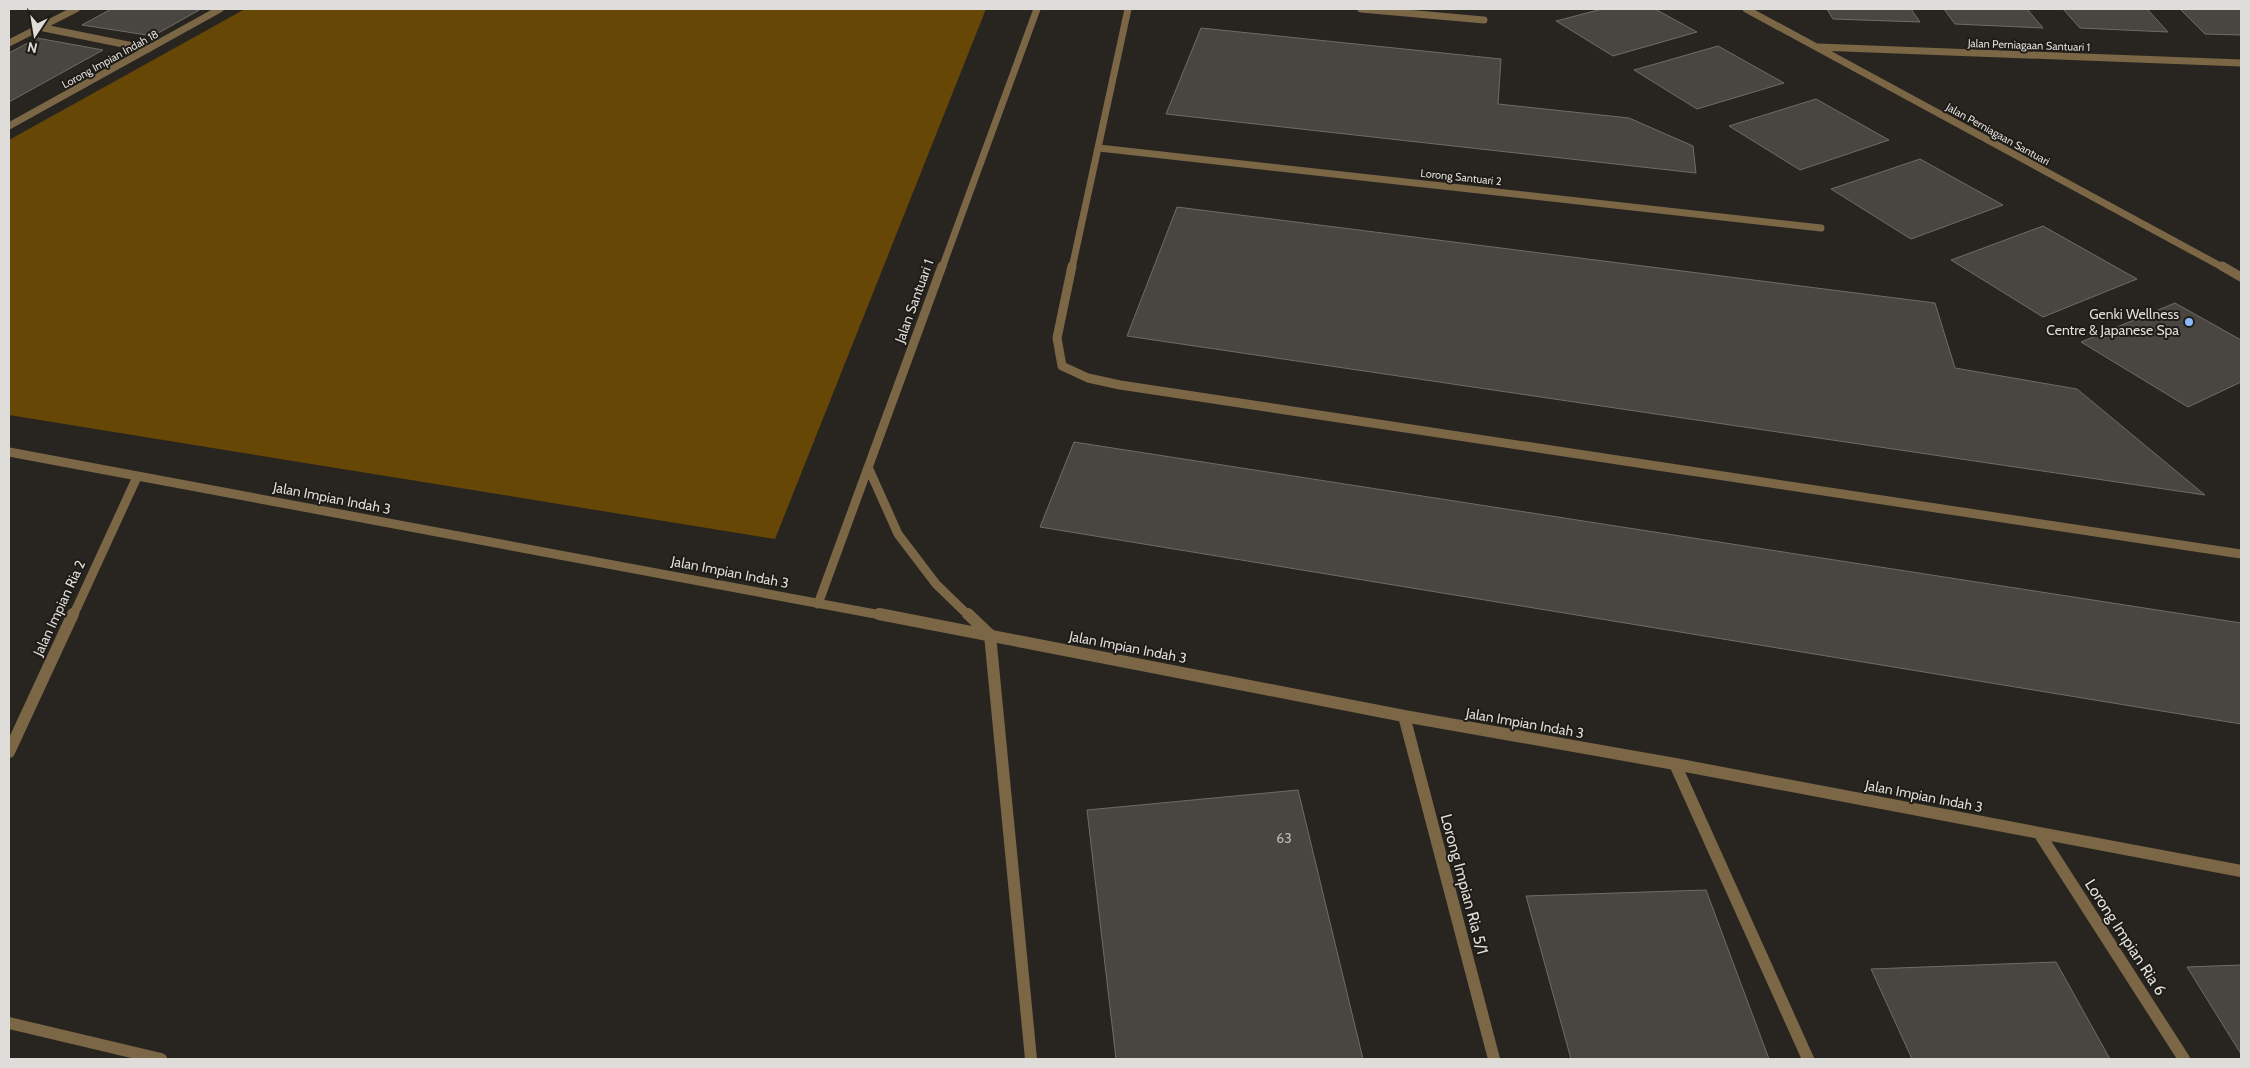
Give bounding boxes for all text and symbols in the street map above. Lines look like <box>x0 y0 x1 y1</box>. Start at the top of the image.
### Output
north arrow <box>10 10 60 60</box>
street label: Lorong Impian Indah 18 <box>59 27 161 91</box>
street label: Jalan Perniagaan Santuari 1 <box>1967 36 2090 54</box>
text: N <box>26 38 39 58</box>
street label: Jalan Perniagaan Santuari <box>1943 99 2052 168</box>
street label: Lorong Santuari 2 <box>1420 166 1502 188</box>
street label: Jalan Santuari 1 <box>890 257 937 346</box>
place label: Genki Wellness Centre & Japanese Spa <box>2046 305 2179 339</box>
marker: Genki Wellness Centre & Japanese Spa <box>2183 316 2195 328</box>
street label: Jalan Impian Indah 3 <box>271 478 392 518</box>
street label: Jalan Impian Indah 3 <box>669 552 790 592</box>
street label: Jalan Impian Ria 2 <box>28 557 89 660</box>
street label: Jalan Impian Indah 3 <box>1067 627 1188 667</box>
street label: Jalan Impian Indah 3 <box>1464 704 1585 742</box>
street label: Jalan Impian Indah 3 <box>1863 776 1984 816</box>
street label: Lorong Impian Ria 5/1 <box>1437 812 1492 956</box>
house number: 63 <box>1276 829 1292 847</box>
street label: Lorong Impian Ria 6 <box>2081 876 2170 999</box>

